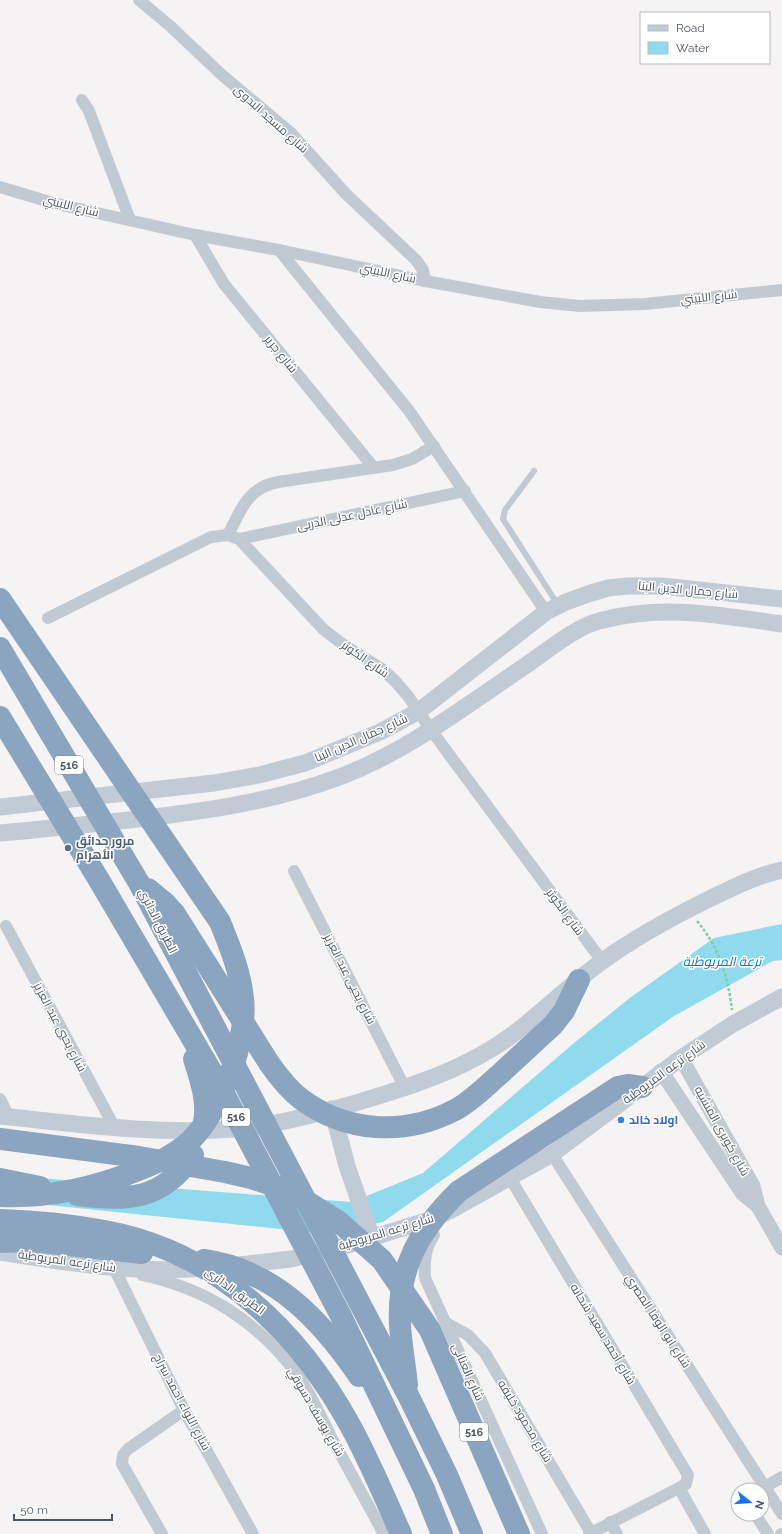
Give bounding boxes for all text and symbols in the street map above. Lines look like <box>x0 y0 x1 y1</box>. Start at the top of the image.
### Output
legend <box>640 12 770 64</box>
text: Road <box>676 21 705 35</box>
text: Water <box>676 41 710 55</box>
street label: شارع مسجد البدوى <box>230 82 311 157</box>
street label: شارع اللبيني <box>41 192 100 223</box>
street label: شارع اللبيني <box>358 260 417 289</box>
street label: شارع اللبيني <box>680 287 738 310</box>
street label: شارع جرير <box>260 332 300 376</box>
street label: شارع عادل عدلى الدربى <box>296 496 409 535</box>
street label: شارع جمال الدين البنا <box>637 579 739 602</box>
street label: شارع الكوثر <box>337 637 391 681</box>
street label: شارع جمال الدين البنا <box>312 711 410 766</box>
road number: 516 <box>55 756 83 774</box>
place label: مرور حدائق الأهرام <box>76 834 135 863</box>
marker: مرور حدائق الأهرام <box>63 843 73 853</box>
street label: شارع الكوثر <box>542 885 587 939</box>
street label: الطريق الدائري <box>133 886 180 957</box>
street label: شارع يحيى عبد العزيز <box>320 931 379 1027</box>
water label: ترعة المريوطية <box>683 954 764 969</box>
street label: شارع يحيي عبد العزيز <box>29 979 89 1074</box>
street label: شارع ترعه المريوطية <box>620 1037 709 1108</box>
street label: شارع كوبرى المنشيه <box>691 1084 752 1179</box>
road number: 516 <box>222 1108 250 1126</box>
place label: اولاد خالد <box>629 1113 678 1128</box>
marker: اولاد خالد <box>616 1115 626 1125</box>
street label: شارع ترعه المريوطية <box>337 1211 436 1254</box>
street label: شارع ترعه المريوطية <box>17 1247 117 1276</box>
street label: الطريق الدائري <box>200 1265 268 1320</box>
street label: شارع ابو الوفا المصري <box>620 1272 694 1372</box>
street label: شارع أحمد سعيد شحاته <box>566 1281 640 1388</box>
street label: شارع العنانى <box>448 1341 487 1403</box>
street label: شارع اللواء احمد سراج <box>150 1351 213 1453</box>
street label: شارع يوسف دسوقي <box>282 1365 347 1460</box>
street label: شارع محمود خليفه <box>494 1377 555 1465</box>
road number: 516 <box>460 1423 488 1441</box>
north arrow <box>730 1482 770 1522</box>
scale bar <box>14 1496 112 1522</box>
text: N <box>752 1499 767 1511</box>
text: 50 m <box>20 1503 48 1517</box>

